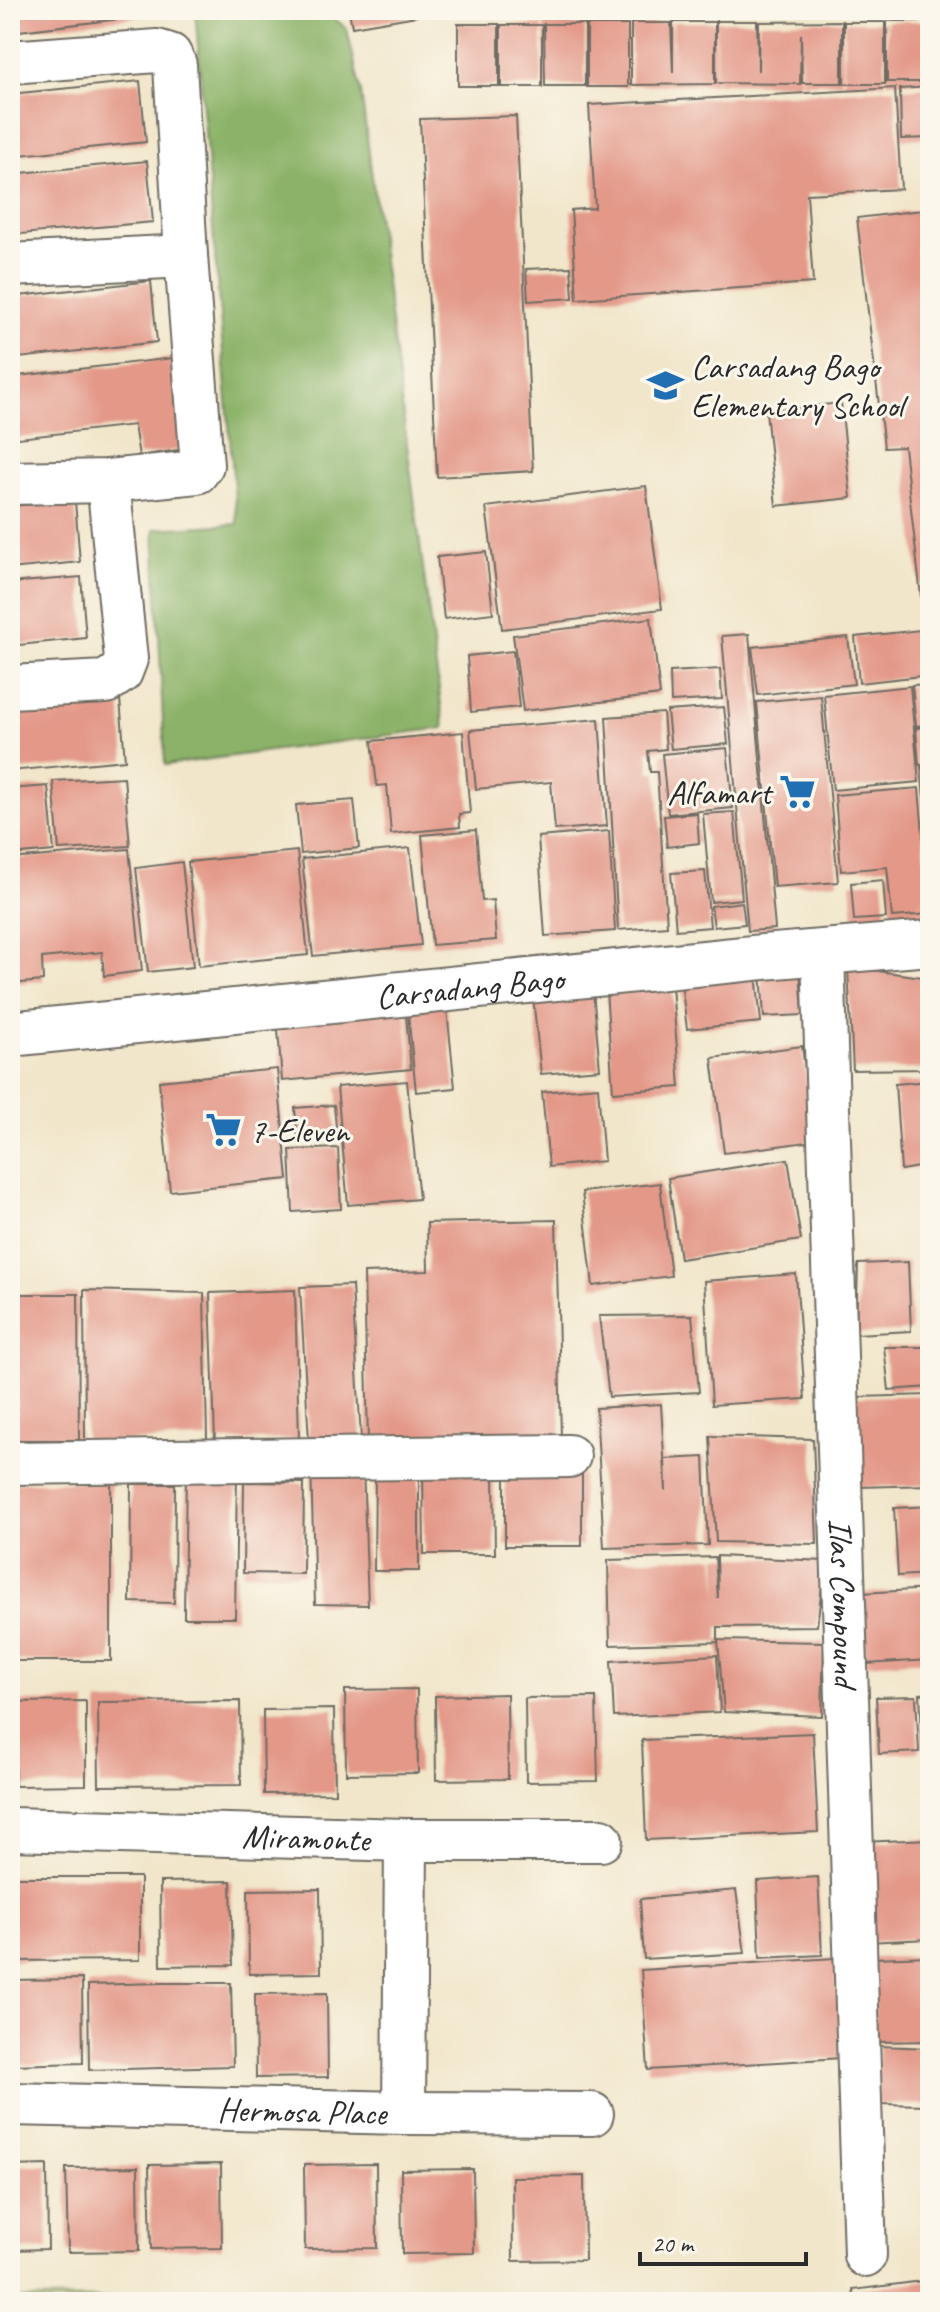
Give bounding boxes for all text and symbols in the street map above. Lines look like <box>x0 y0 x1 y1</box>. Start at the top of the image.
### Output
place label: Carsadang Bago Elementary School <box>691 345 910 427</box>
school or university icon: Carsadang Bago Elementary School <box>646 367 684 405</box>
place label: Alfamart <box>667 771 775 814</box>
supermarket icon: Alfamart <box>778 773 816 811</box>
street label: Carsadang Bago <box>374 956 569 1018</box>
place label: 7-Eleven <box>250 1109 350 1152</box>
supermarket icon: 7-Eleven <box>205 1111 243 1149</box>
street label: Ilas Compound <box>819 1518 868 1692</box>
street label: Miramonte <box>242 1814 373 1861</box>
street label: Hermosa Place <box>217 2088 389 2135</box>
scale bar <box>640 2216 806 2266</box>
text: 20 m <box>652 2229 695 2259</box>

